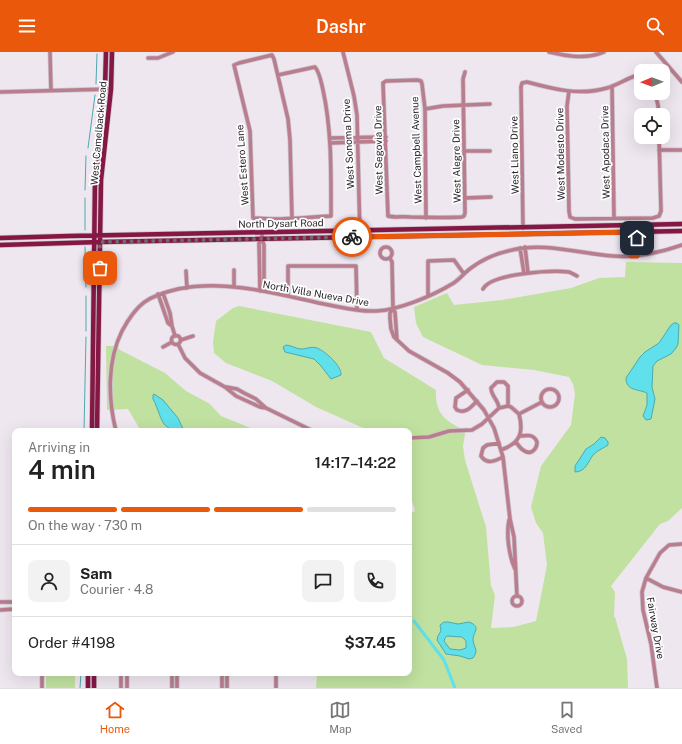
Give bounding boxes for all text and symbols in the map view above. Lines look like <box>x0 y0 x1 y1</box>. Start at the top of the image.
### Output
icon: menu <box>16 15 38 37</box>
icon: search <box>644 15 666 37</box>
text: Dashr <box>316 16 366 37</box>
north arrow <box>634 64 670 100</box>
map controls <box>634 64 670 144</box>
street label: West Camelback Road <box>87 81 109 185</box>
street label: West Campbell Avenue <box>408 96 424 204</box>
street label: West Sonoma Drive <box>340 98 356 189</box>
street label: West Segovia Drive <box>371 105 385 195</box>
street label: West Apodaca Drive <box>598 105 612 199</box>
street label: West Modesto Drive <box>553 107 567 200</box>
button: locate <box>634 108 670 144</box>
street label: West Llano Drive <box>507 116 521 194</box>
street label: West Alegre Drive <box>449 119 463 203</box>
street label: West Estero Lane <box>233 124 251 206</box>
street label: North Dysart Road <box>238 216 324 230</box>
courier <box>332 217 372 257</box>
pin <box>620 221 654 255</box>
icon: bike <box>341 226 363 248</box>
icon: home <box>626 227 648 249</box>
pin <box>83 251 117 285</box>
icon: bag <box>89 257 111 279</box>
street label: North Villa Nueva Drive <box>262 278 370 308</box>
text: Arriving in <box>28 440 90 455</box>
text: 4 min <box>28 454 96 485</box>
text: 14:17–14:22 <box>315 454 396 471</box>
text: On the way · 730 m <box>28 518 142 533</box>
button: person <box>28 560 70 602</box>
button: chat <box>302 560 344 602</box>
button: phone <box>354 560 396 602</box>
text: Sam <box>80 565 112 582</box>
text: Courier · 4.8 <box>80 582 153 597</box>
street label: Fairway Drive <box>645 596 667 660</box>
text: Order #4198 <box>28 634 115 651</box>
text: $37.45 <box>345 634 396 651</box>
tab: Home <box>100 699 130 735</box>
tab: Map <box>329 699 352 735</box>
tab: Saved <box>551 699 582 735</box>

